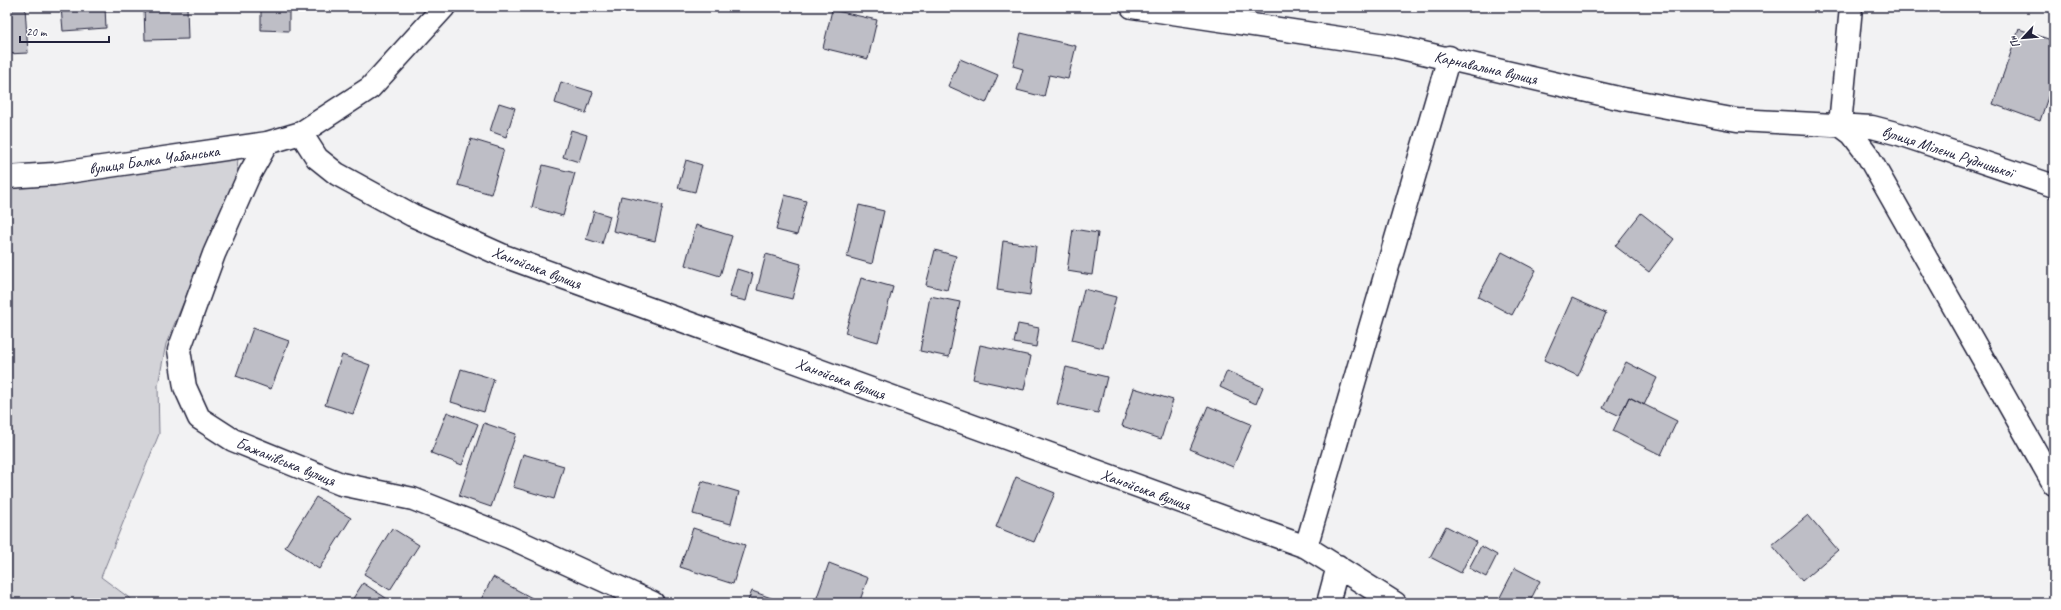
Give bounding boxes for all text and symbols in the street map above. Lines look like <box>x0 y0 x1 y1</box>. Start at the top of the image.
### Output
scale bar <box>20 18 109 44</box>
north arrow <box>2003 18 2043 58</box>
text: 20 m <box>26 24 48 40</box>
text: Пн <box>2005 33 2023 51</box>
street label: Карнавальна вулиця <box>1432 46 1540 90</box>
street label: вулиця Мілени Рудницької <box>1879 121 2019 184</box>
street label: вулиця Балка Чабанська <box>88 141 222 179</box>
street label: Ханойська вулиця <box>489 242 585 295</box>
street label: Ханойська вулиця <box>793 353 889 405</box>
street label: Бажанівська вулиця <box>233 433 339 491</box>
street label: Ханойська вулиця <box>1098 464 1194 516</box>

